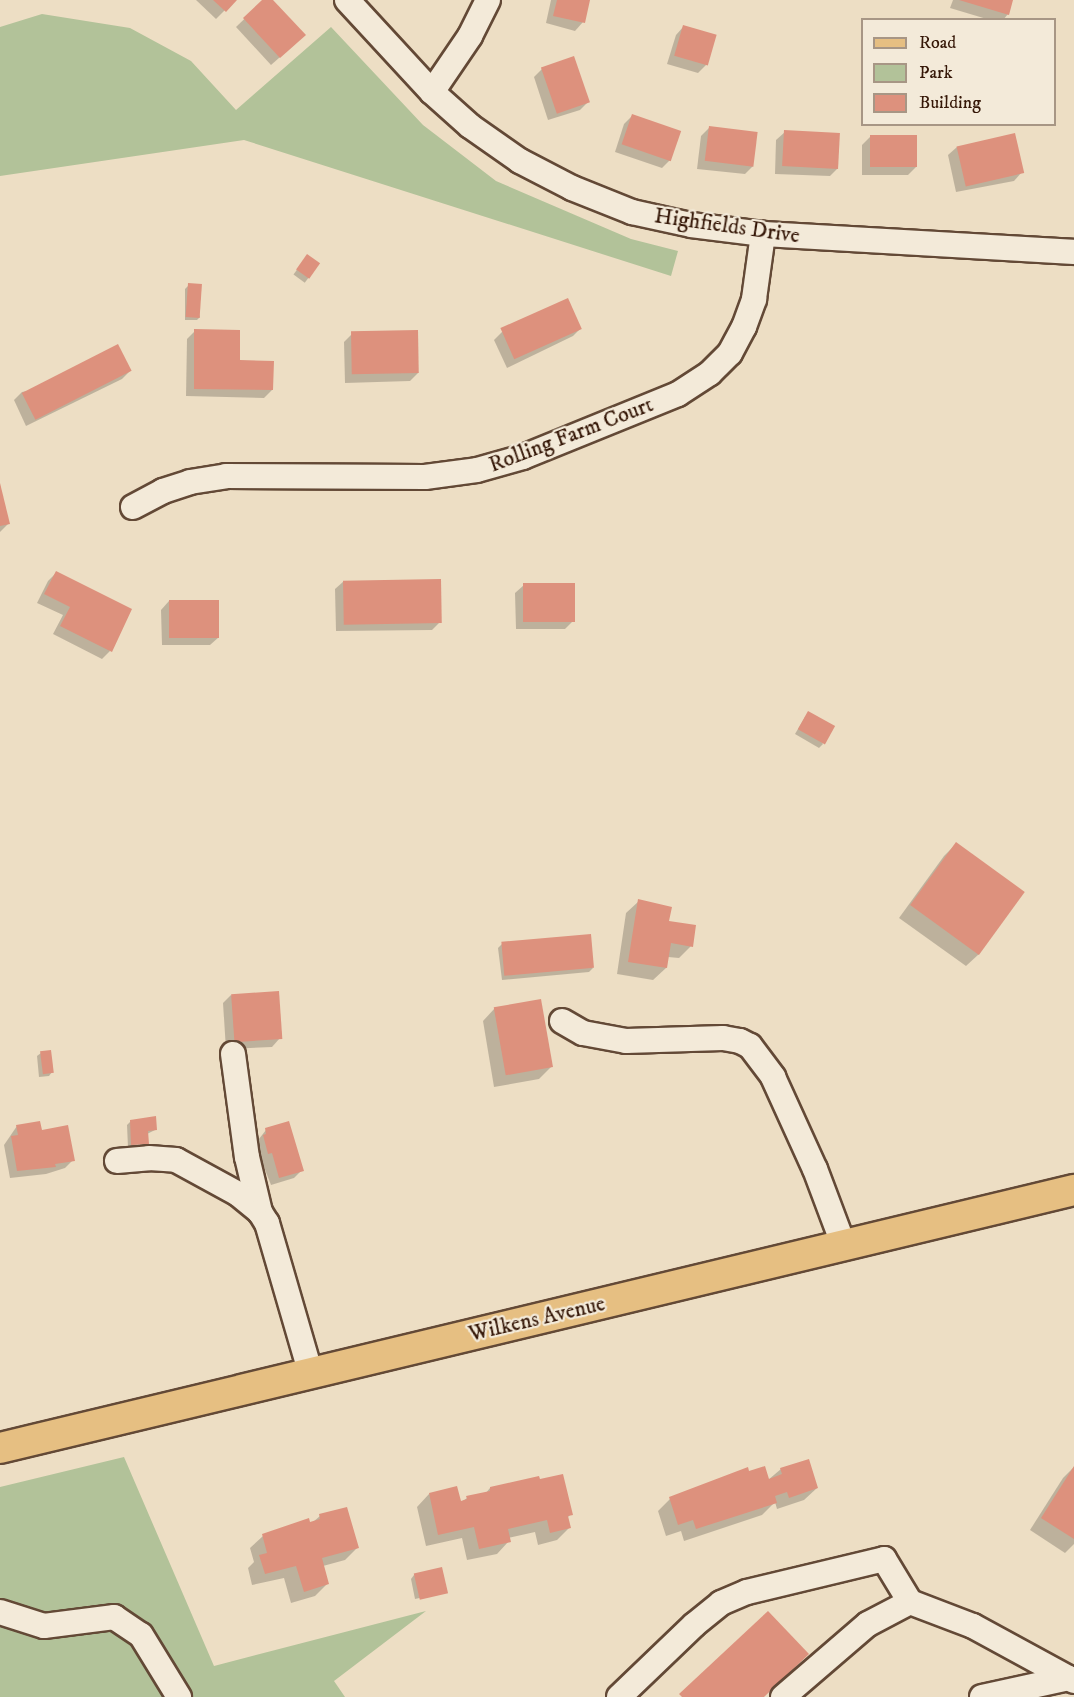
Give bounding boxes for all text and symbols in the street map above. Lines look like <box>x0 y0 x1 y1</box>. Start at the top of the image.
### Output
legend <box>861 18 1056 126</box>
text: Road <box>919 32 956 54</box>
text: Park <box>919 62 953 84</box>
text: Building <box>919 92 981 114</box>
street label: Highfields Drive <box>653 203 801 249</box>
street label: Rolling Farm Court <box>485 392 657 478</box>
street label: Wilkens Avenue <box>466 1290 608 1348</box>

